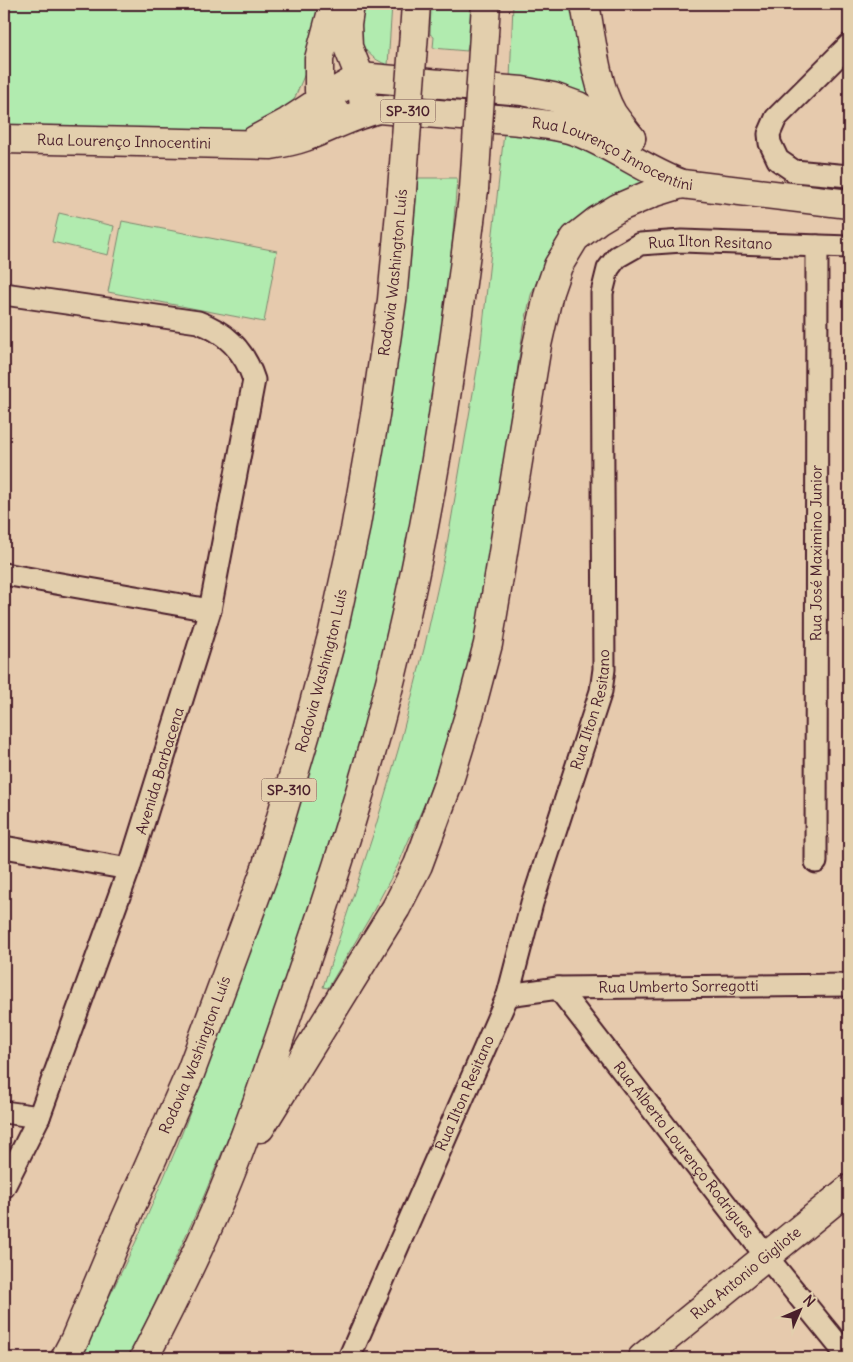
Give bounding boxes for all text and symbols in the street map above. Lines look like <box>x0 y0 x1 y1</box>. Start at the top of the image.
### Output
road number: SP-310 <box>380 100 436 122</box>
street label: Rua Lourenço Innocentini <box>531 113 694 194</box>
street label: Rua Lourenço Innocentini <box>37 130 211 153</box>
street label: Rodovia Washington Luís <box>374 188 411 357</box>
street label: Rua Ilton Resitano <box>647 231 773 253</box>
street label: Rua José Maximino Junior <box>806 465 826 641</box>
street label: Rodovia Washington Luís <box>291 587 351 755</box>
street label: Rua Ilton Resitano <box>566 649 613 772</box>
street label: Avenida Barbacena <box>131 705 188 837</box>
road number: SP-310 <box>262 778 316 802</box>
street label: Rodovia Washington Luís <box>155 973 234 1137</box>
street label: Rua Umberto Sorregotti <box>598 976 759 997</box>
street label: Rua Ilton Resitano <box>431 1032 498 1154</box>
street label: Rua Alberto Lourenço Rodrigues <box>610 1058 759 1242</box>
street label: Rua Antonio Gigliote <box>687 1222 804 1323</box>
north arrow <box>776 1284 826 1334</box>
text: N <box>799 1291 819 1311</box>

